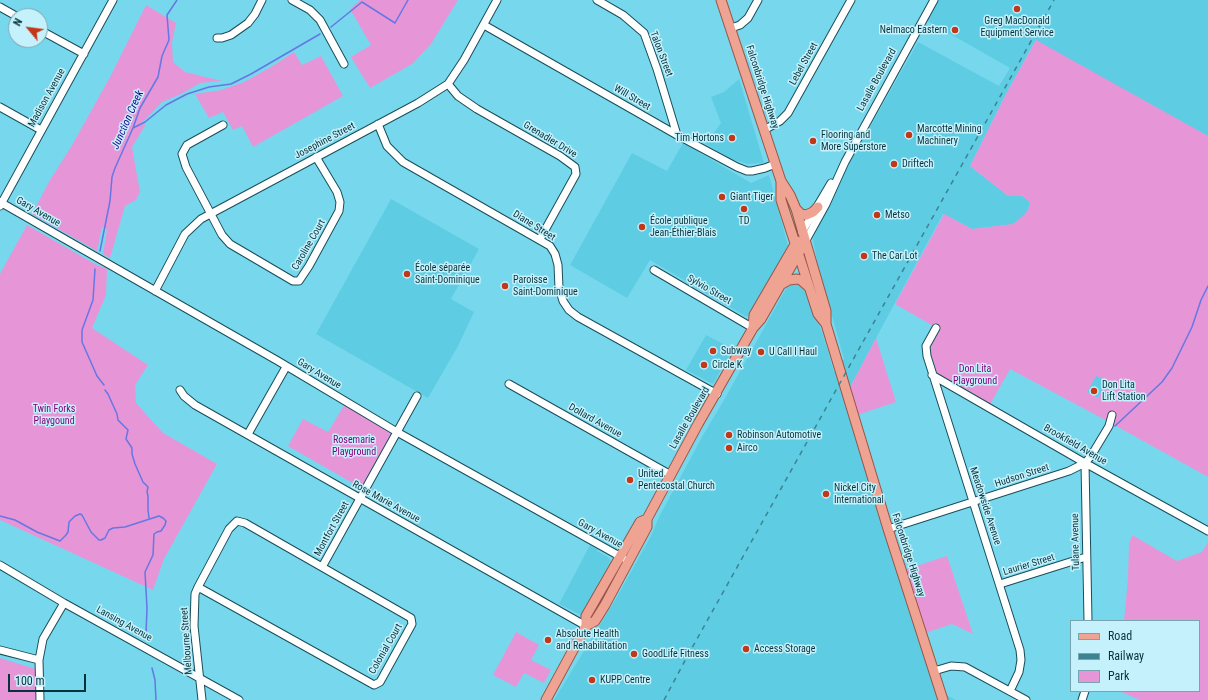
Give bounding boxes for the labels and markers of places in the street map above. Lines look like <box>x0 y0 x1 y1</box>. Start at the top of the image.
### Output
marker: Greg MacDonald Equipment Service <box>1012 4 1022 14</box>
place label: Greg MacDonald Equipment Service <box>980 15 1054 38</box>
place label: Nelmaco Eastern <box>880 24 947 36</box>
marker: Nelmaco Eastern <box>950 25 960 35</box>
place label: Marcotte Mining Machinery <box>917 123 982 146</box>
place label: Flooring and More Superstore <box>821 129 886 152</box>
marker: Marcotte Mining Machinery <box>904 130 914 140</box>
place label: Tim Hortons <box>675 132 724 144</box>
marker: Tim Hortons <box>727 133 737 143</box>
marker: Flooring and More Superstore <box>808 136 818 146</box>
place label: Driftech <box>902 158 933 170</box>
marker: Driftech <box>889 159 899 169</box>
place label: Giant Tiger <box>730 191 773 203</box>
marker: Giant Tiger <box>717 192 727 202</box>
marker: TD <box>739 204 749 214</box>
place label: Metso <box>885 209 910 221</box>
marker: Metso <box>872 210 882 220</box>
place label: École publique Jean-Éthier-Blais <box>650 215 716 238</box>
place label: TD <box>739 215 749 227</box>
marker: École publique Jean-Éthier-Blais <box>637 222 647 232</box>
place label: The Car Lot <box>872 250 918 262</box>
marker: The Car Lot <box>859 251 869 261</box>
place label: École séparée Saint-Dominique <box>415 262 480 286</box>
marker: École séparée Saint-Dominique <box>402 269 412 279</box>
place label: Paroisse Saint-Dominique <box>513 274 578 298</box>
marker: Paroisse Saint-Dominique <box>500 281 510 291</box>
place label: Subway <box>721 345 751 357</box>
marker: Subway <box>708 346 718 356</box>
place label: U Call I Haul <box>769 346 817 358</box>
marker: U Call I Haul <box>756 347 766 357</box>
place label: Circle K <box>712 359 742 371</box>
marker: Circle K <box>699 360 709 370</box>
place label: Don Lita Lift Station <box>1102 379 1146 402</box>
marker: Don Lita Lift Station <box>1089 386 1099 396</box>
place label: Robinson Automotive <box>737 429 821 441</box>
marker: Robinson Automotive <box>724 430 734 440</box>
place label: Airco <box>737 442 758 454</box>
marker: Airco <box>724 443 734 453</box>
place label: United Pentecostal Church <box>638 468 715 492</box>
marker: United Pentecostal Church <box>625 475 635 485</box>
place label: Nickel City International <box>834 482 884 506</box>
marker: Nickel City International <box>821 489 831 499</box>
place label: Absolute Health and Rehabilitation <box>556 628 627 652</box>
marker: Absolute Health and Rehabilitation <box>543 635 553 645</box>
place label: Access Storage <box>754 643 815 655</box>
marker: Access Storage <box>741 644 751 654</box>
place label: GoodLife Fitness <box>642 648 709 660</box>
marker: GoodLife Fitness <box>629 649 639 659</box>
place label: KUPP Centre <box>600 674 650 686</box>
marker: KUPP Centre <box>587 675 597 685</box>

